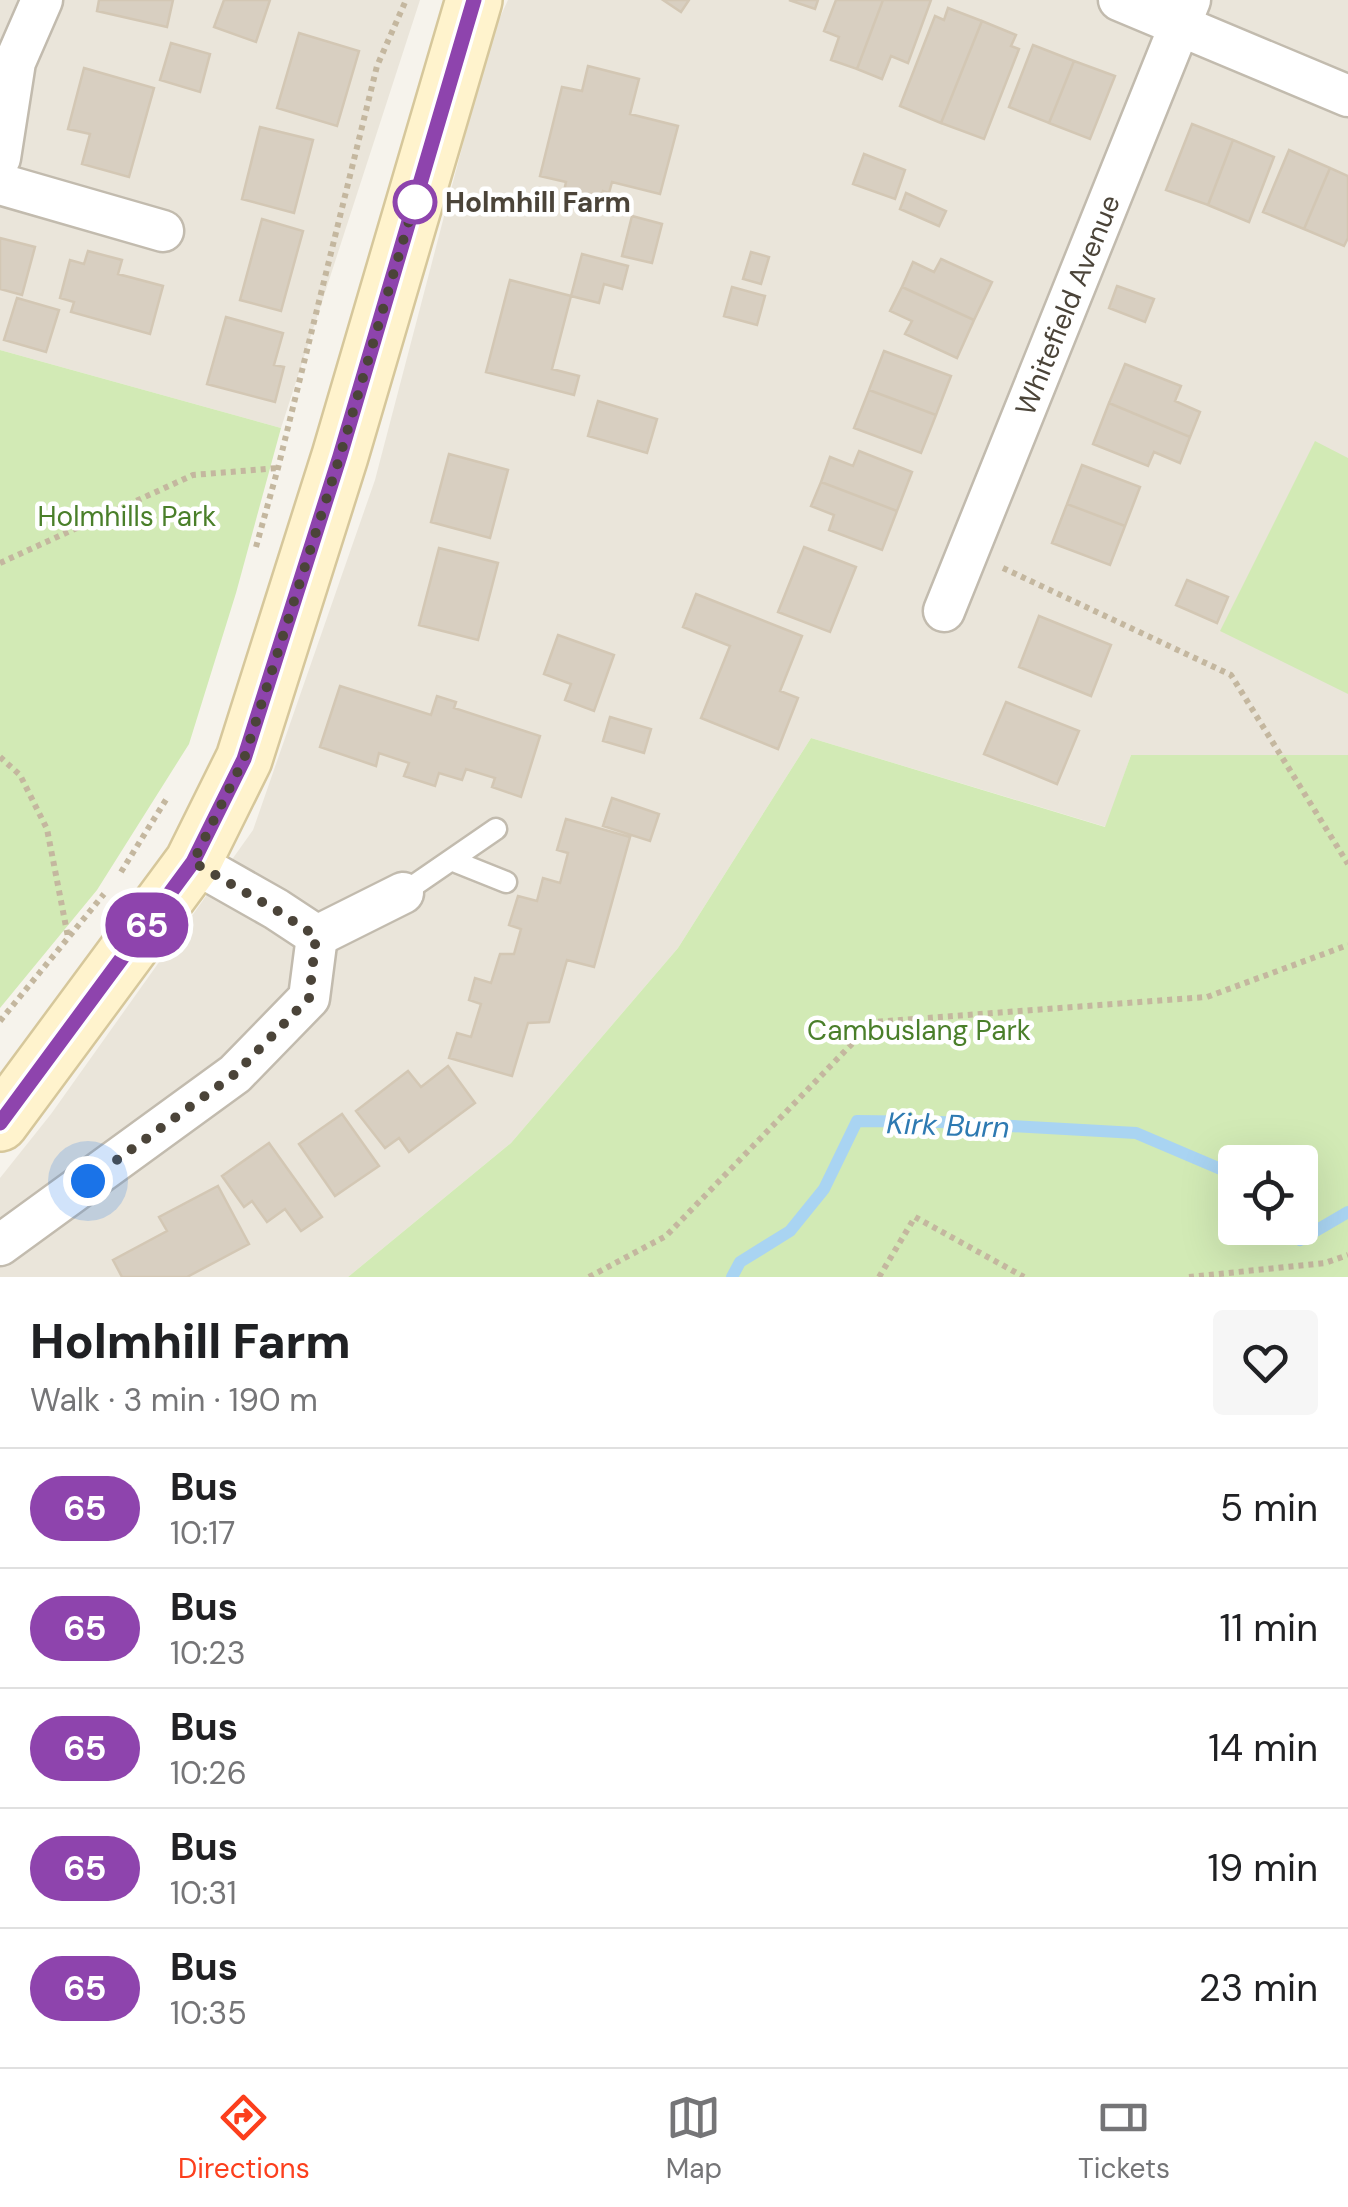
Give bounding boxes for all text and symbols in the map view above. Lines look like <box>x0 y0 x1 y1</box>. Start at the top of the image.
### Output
marker: Holmhill Farm <box>394 181 436 223</box>
place label: Holmhill Farm <box>445 184 631 221</box>
street label: Whitefield Avenue <box>1006 189 1128 421</box>
park label: Holmhills Park <box>38 498 216 535</box>
line badge: 65 <box>102 892 192 958</box>
text: 65 <box>125 902 169 948</box>
park label: Cambuslang Park <box>807 1012 1031 1049</box>
water label: Kirk Burn <box>886 1103 1010 1147</box>
map controls <box>1218 1145 1318 1245</box>
button: locate <box>1218 1145 1318 1245</box>
your location <box>63 1156 113 1206</box>
text: Holmhill Farm <box>30 1310 351 1373</box>
button: heart <box>1213 1310 1318 1415</box>
text: Walk · 3 min · 190 m <box>30 1379 318 1421</box>
text: Bus <box>170 1462 238 1512</box>
text: 5 min <box>1220 1483 1318 1533</box>
text: 65 <box>63 1485 107 1531</box>
text: 10:17 <box>170 1512 235 1554</box>
text: Bus <box>170 1582 238 1632</box>
text: 11 min <box>1219 1603 1318 1653</box>
text: 65 <box>63 1605 107 1651</box>
text: 10:23 <box>170 1632 246 1674</box>
text: Bus <box>170 1702 238 1752</box>
text: 14 min <box>1208 1723 1318 1773</box>
text: 65 <box>63 1725 107 1771</box>
text: 10:26 <box>170 1752 247 1794</box>
text: Bus <box>170 1822 238 1872</box>
text: 19 min <box>1207 1843 1318 1893</box>
text: 65 <box>63 1845 107 1891</box>
text: 10:31 <box>170 1872 237 1914</box>
text: Bus <box>170 1942 238 1992</box>
text: 23 min <box>1199 1963 1318 2013</box>
text: 65 <box>63 1965 107 2011</box>
text: 10:35 <box>170 1992 247 2034</box>
tab: Directions <box>178 2090 310 2187</box>
tab: Map <box>666 2090 722 2187</box>
tab: Tickets <box>1078 2090 1170 2187</box>

